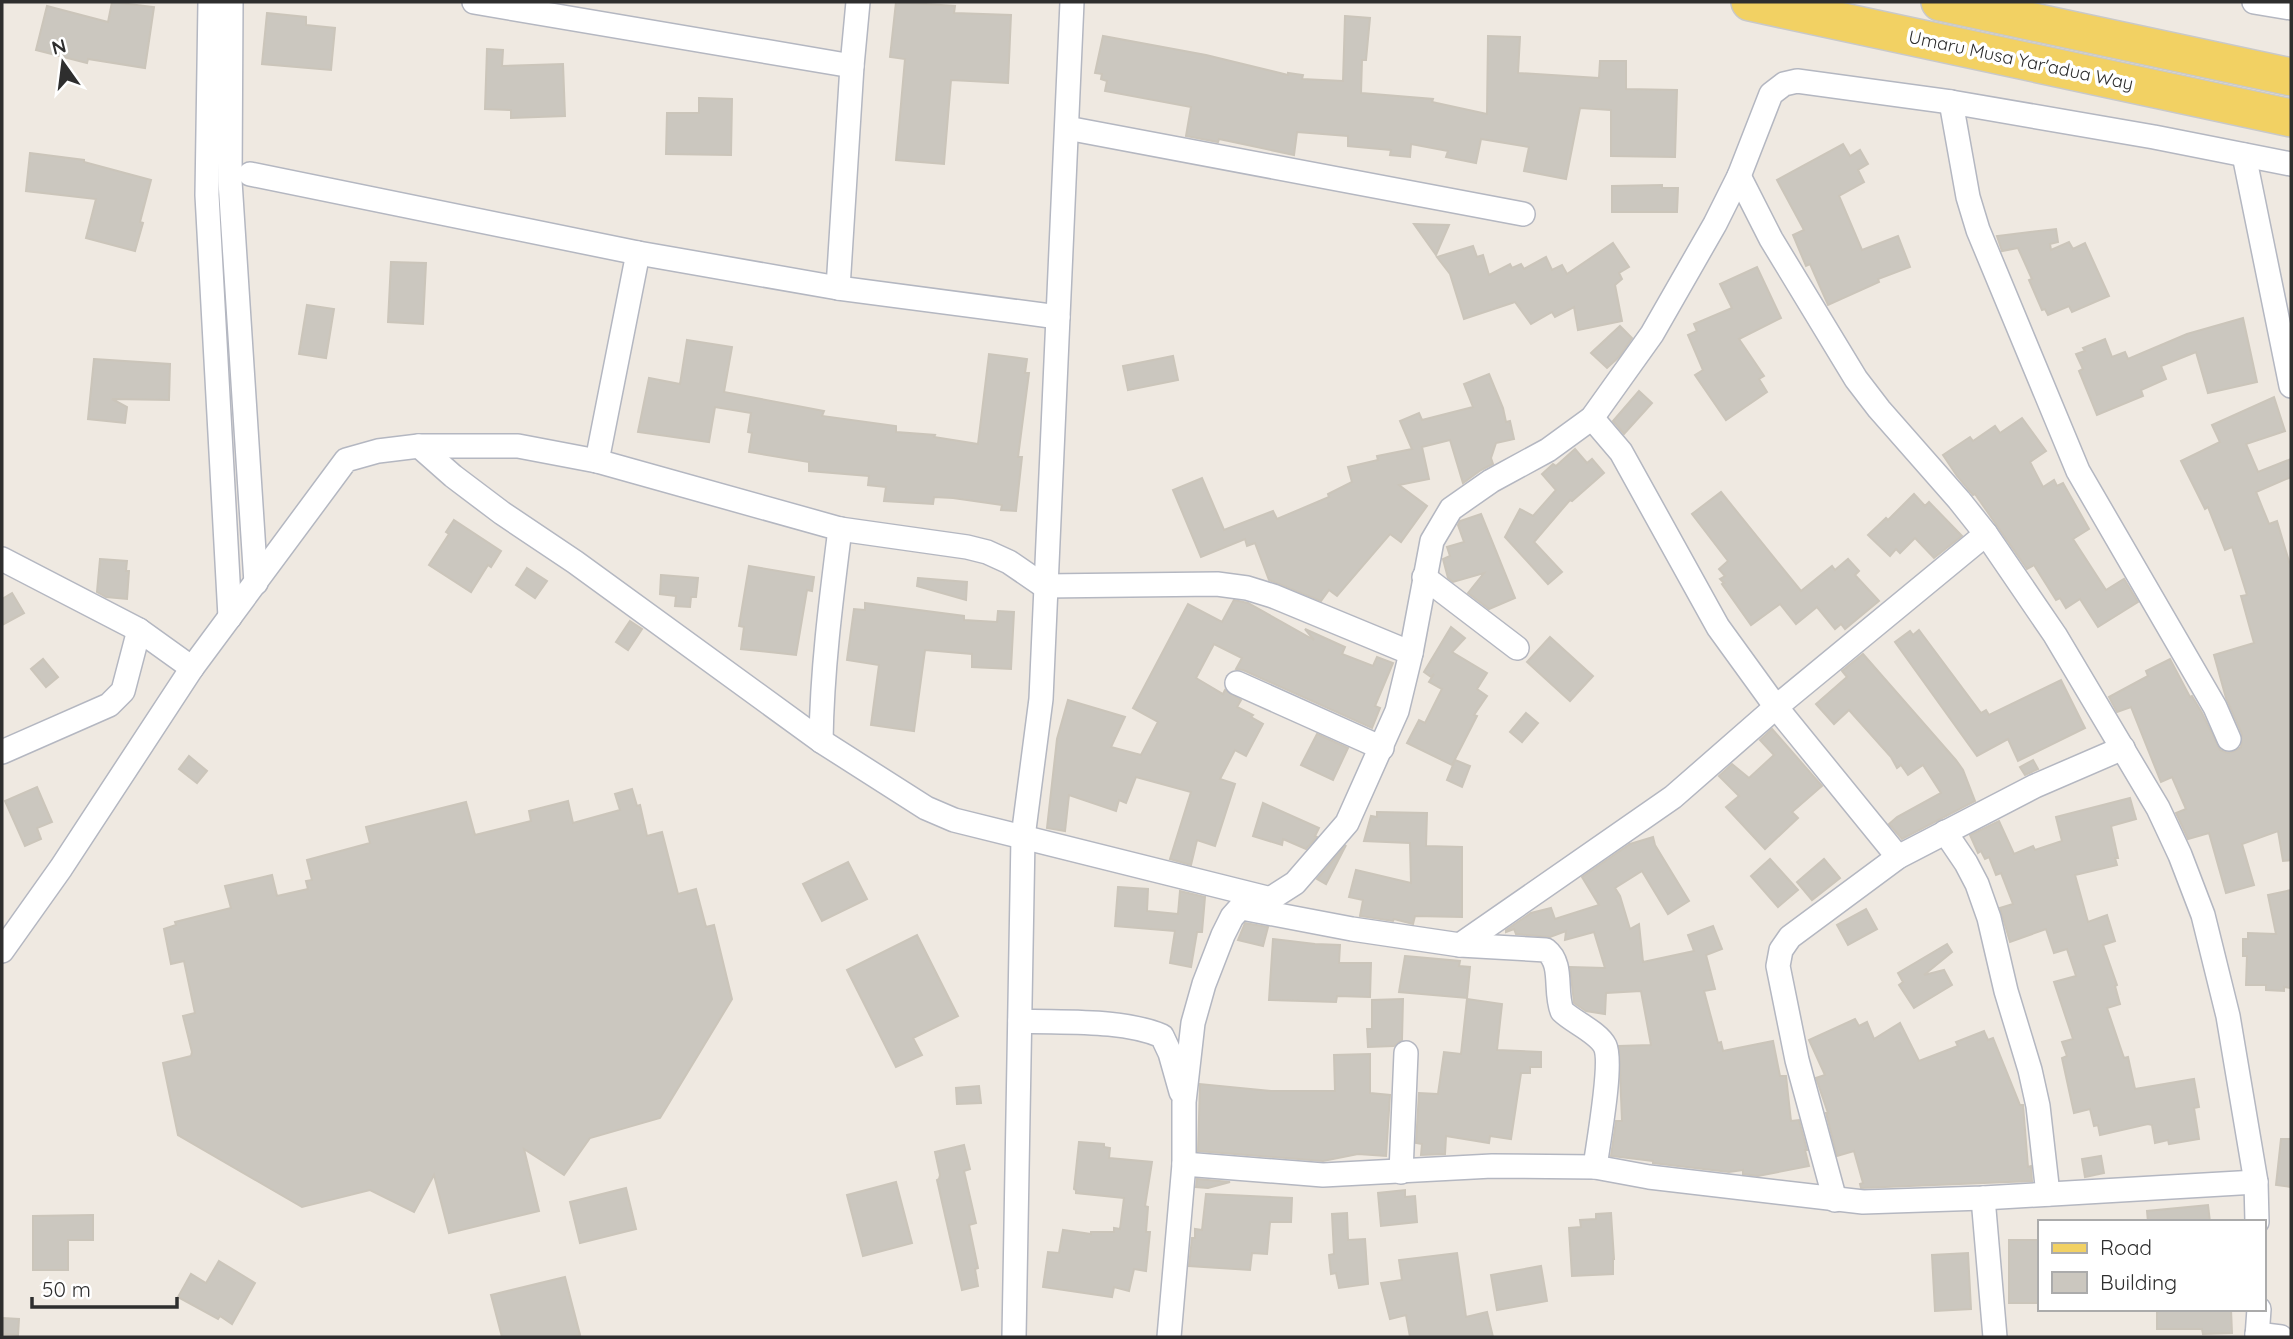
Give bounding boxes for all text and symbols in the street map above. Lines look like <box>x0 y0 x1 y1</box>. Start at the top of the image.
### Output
street label: Umaru Musa Yar'adua Way <box>1907 25 2135 95</box>
north arrow <box>28 28 98 98</box>
text: N <box>49 33 69 60</box>
legend <box>2038 1220 2265 1311</box>
text: Road <box>2100 1234 2152 1260</box>
scale bar <box>32 1266 177 1310</box>
text: Building <box>2100 1269 2177 1295</box>
text: 50 m <box>42 1276 91 1302</box>

